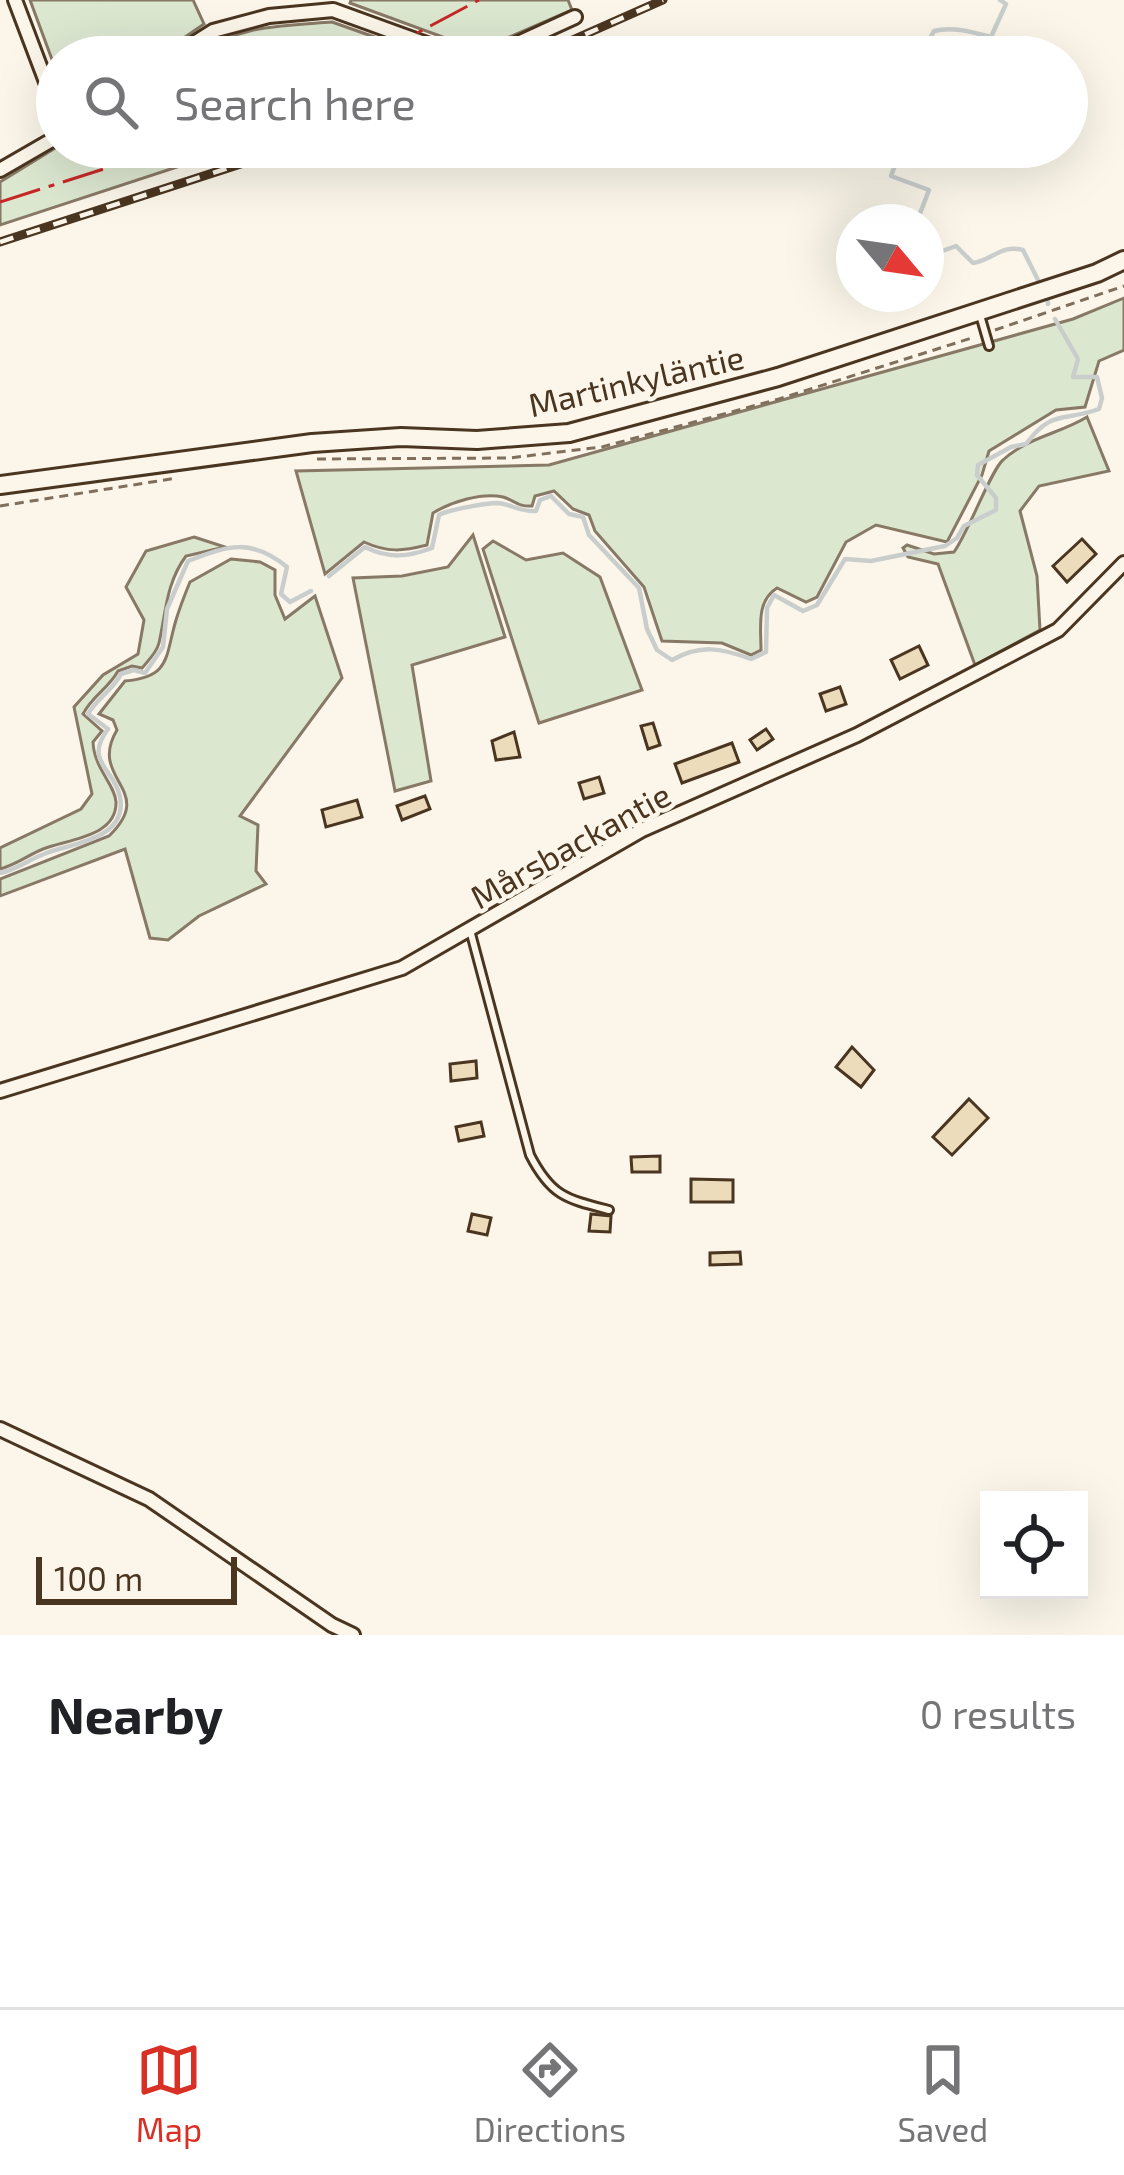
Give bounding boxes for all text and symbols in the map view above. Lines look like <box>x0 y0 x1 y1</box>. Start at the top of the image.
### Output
search box <box>36 36 1088 168</box>
icon: search <box>78 69 144 135</box>
text: Search here <box>174 75 416 129</box>
north arrow <box>836 204 944 312</box>
street label: Martinkyläntie <box>524 336 748 424</box>
street label: Mårsbackantie <box>463 774 677 916</box>
map controls <box>980 1491 1088 1599</box>
button: locate <box>980 1491 1088 1599</box>
scale bar <box>36 1551 237 1604</box>
text: 100 m <box>54 1558 143 1598</box>
text: Nearby <box>48 1683 223 1744</box>
text: 0 results <box>920 1690 1076 1737</box>
tab: Map <box>136 2037 202 2149</box>
tab: Directions <box>474 2037 626 2149</box>
tab: Saved <box>898 2037 988 2149</box>

